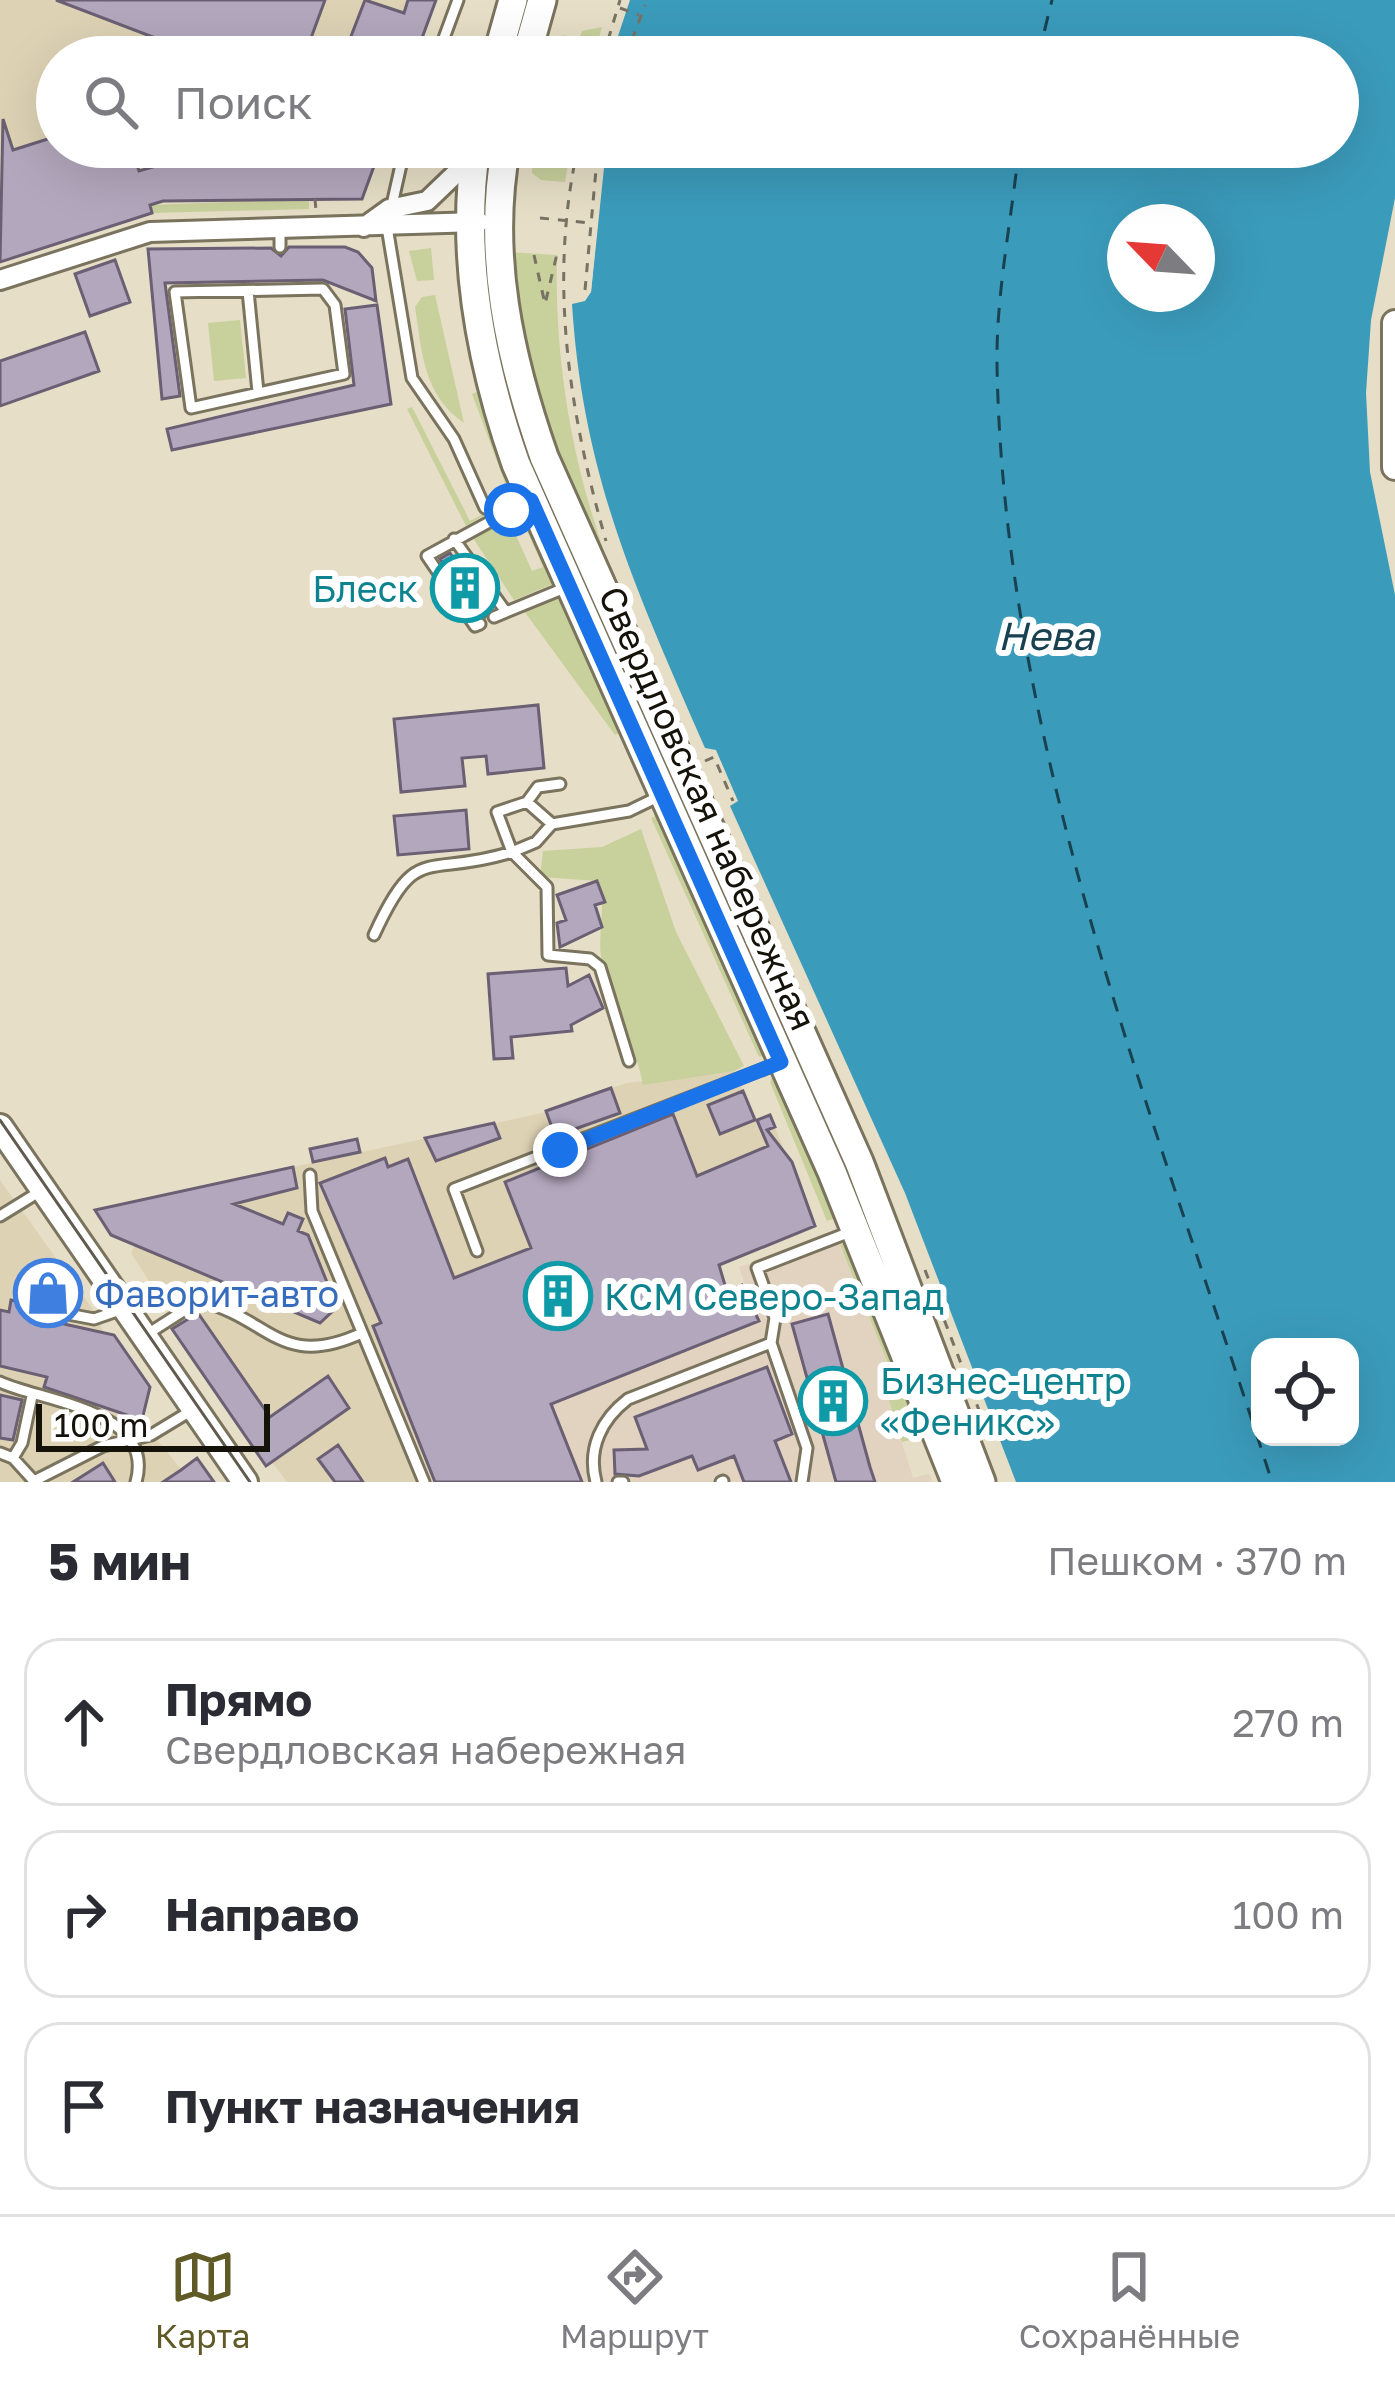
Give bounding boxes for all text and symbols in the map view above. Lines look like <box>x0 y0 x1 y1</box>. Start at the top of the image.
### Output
search box <box>36 36 1359 168</box>
icon: search <box>78 69 144 135</box>
text: Поиск <box>174 75 313 129</box>
north arrow <box>1107 204 1215 312</box>
route start <box>484 483 538 537</box>
building icon: Блеск <box>430 553 500 623</box>
place label: Блеск <box>312 567 418 610</box>
street label: Свердловская набережная <box>590 579 826 1037</box>
water label: Нева <box>998 612 1096 659</box>
route end <box>533 1123 587 1177</box>
shop icon: Фаворит-авто <box>13 1258 83 1328</box>
building icon: КСМ Северо-Запад <box>523 1261 593 1331</box>
place label: Фаворит-авто <box>94 1272 339 1315</box>
place label: КСМ Северо-Запад <box>604 1275 944 1318</box>
map controls <box>1251 1338 1359 1446</box>
button: locate <box>1251 1338 1359 1446</box>
place label: Бизнес-центр «Феникс» <box>880 1359 1126 1443</box>
building icon: Бизнес-центр «Феникс» <box>798 1366 868 1436</box>
scale bar <box>36 1398 270 1451</box>
text: 100 m <box>54 1405 148 1444</box>
text: 5 мин <box>48 1530 191 1591</box>
text: Пешком · 370 m <box>1047 1537 1347 1584</box>
text: Прямо <box>165 1672 312 1726</box>
icon: ahead <box>51 1689 117 1755</box>
text: 270 m <box>1232 1699 1344 1746</box>
text: Свердловская набережная <box>165 1726 686 1773</box>
icon: right <box>51 1881 117 1947</box>
text: Направо <box>165 1887 359 1941</box>
text: 100 m <box>1232 1891 1344 1938</box>
icon: arrive <box>51 2073 117 2139</box>
text: Пункт назначения <box>165 2079 580 2133</box>
tab: Карта <box>155 2244 250 2355</box>
tab: Маршрут <box>560 2244 709 2355</box>
tab: Сохранённые <box>1019 2244 1240 2355</box>

